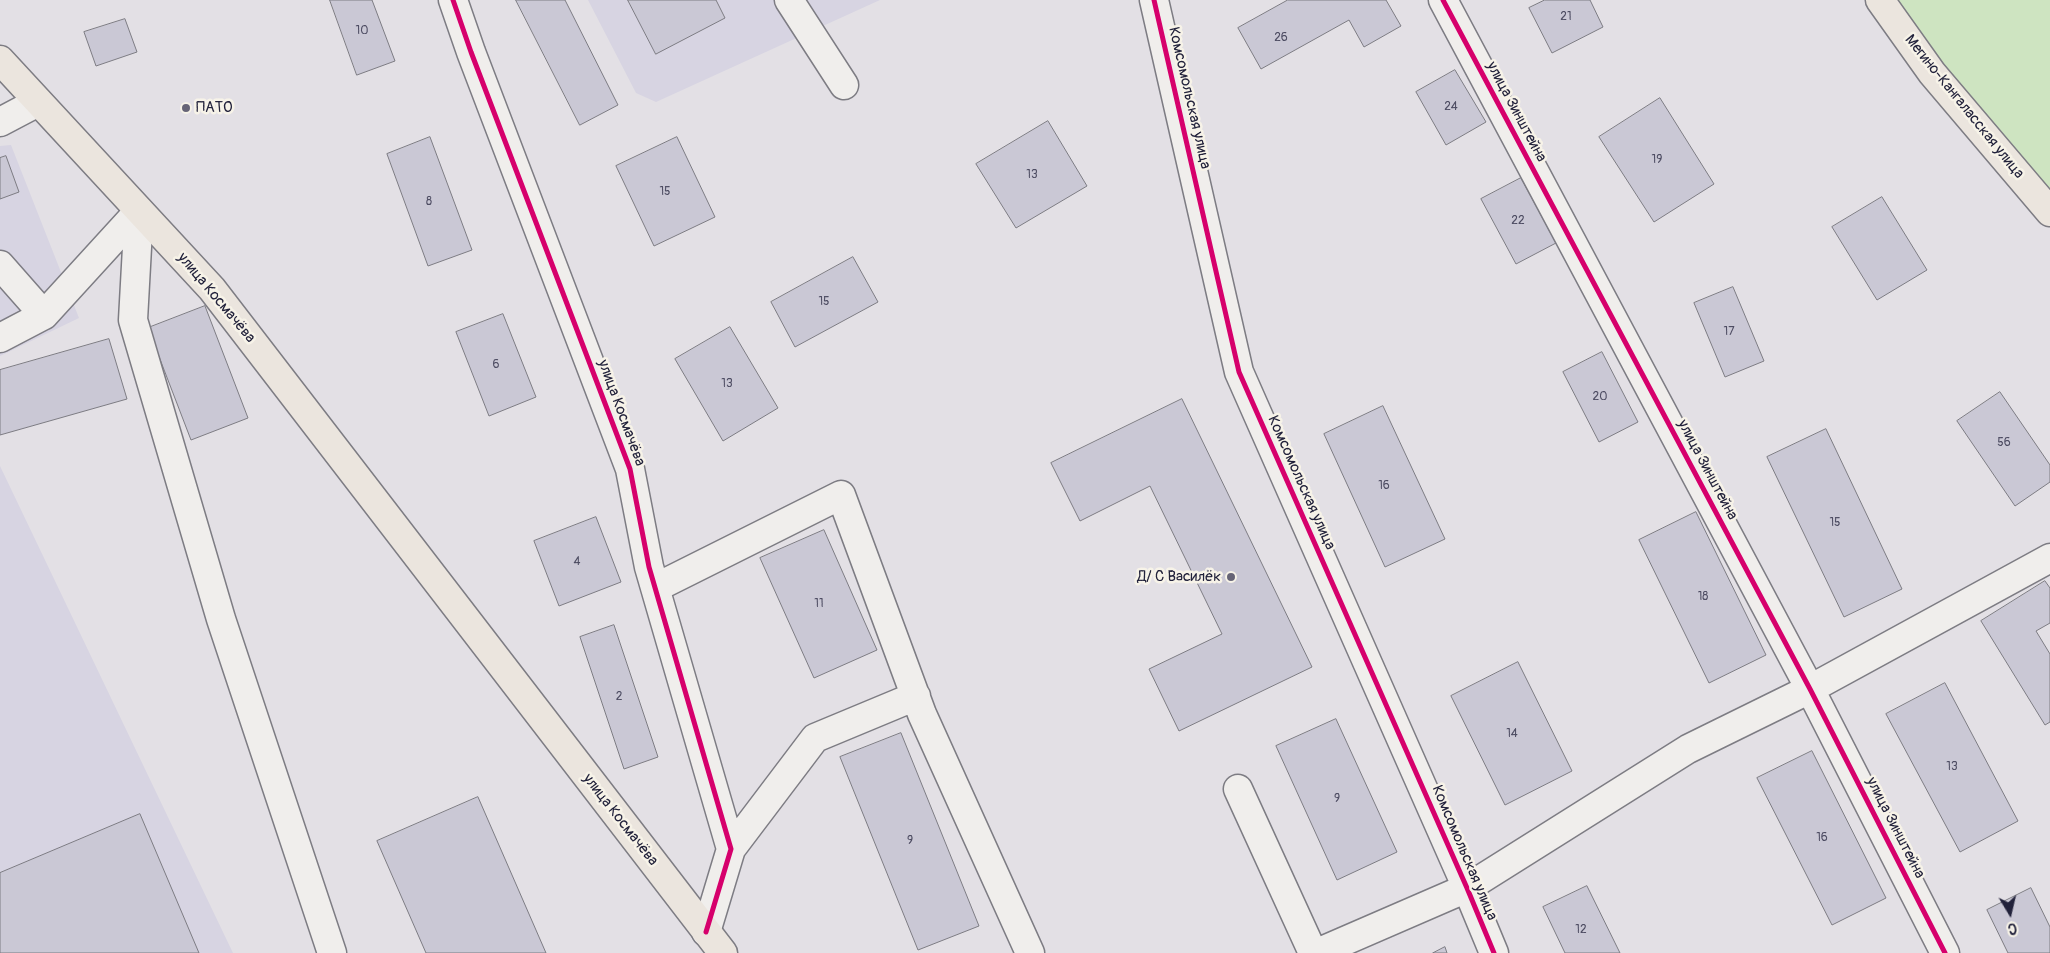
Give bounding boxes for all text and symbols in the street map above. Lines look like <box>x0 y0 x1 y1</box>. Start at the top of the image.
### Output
house number: 21 <box>1560 10 1572 24</box>
house number: 10 <box>356 24 368 38</box>
street label: Комсомольская улица <box>1164 25 1214 171</box>
house number: 26 <box>1274 31 1288 45</box>
street label: Мегино-Кангаласская улица <box>1901 32 2027 182</box>
street label: улица Зинштейна <box>1482 59 1550 165</box>
place label: ПАТО <box>196 99 233 117</box>
house number: 24 <box>1444 100 1458 114</box>
marker: ПАТО <box>180 102 192 114</box>
house number: 19 <box>1652 153 1662 167</box>
house number: 13 <box>1026 168 1038 182</box>
house number: 15 <box>659 185 671 199</box>
house number: 8 <box>426 195 432 209</box>
house number: 22 <box>1511 214 1525 228</box>
street label: улица Космачёва <box>173 249 259 347</box>
house number: 15 <box>818 295 830 309</box>
house number: 17 <box>1723 325 1735 339</box>
street label: улица Космачёва <box>593 357 649 469</box>
house number: 6 <box>493 358 499 372</box>
house number: 13 <box>721 377 733 391</box>
house number: 20 <box>1593 390 1607 404</box>
street label: Комсомольская улица <box>1263 413 1339 553</box>
street label: улица Зинштейна <box>1673 417 1741 523</box>
house number: 56 <box>1997 436 2011 450</box>
house number: 16 <box>1378 479 1390 493</box>
house number: 15 <box>1829 516 1841 530</box>
house number: 4 <box>574 555 580 569</box>
place label: Д/ С Василёк <box>1137 568 1221 586</box>
marker: Д/ С Василёк <box>1225 571 1237 583</box>
house number: 18 <box>1698 590 1708 604</box>
house number: 11 <box>814 597 824 611</box>
house number: 2 <box>616 690 622 704</box>
house number: 14 <box>1506 727 1518 741</box>
house number: 13 <box>1946 760 1958 774</box>
street label: улица Космачёва <box>578 770 662 870</box>
street label: улица Зинштейна <box>1862 774 1928 882</box>
street label: Комсомольская улица <box>1427 783 1501 923</box>
house number: 9 <box>1334 792 1340 806</box>
house number: 16 <box>1816 831 1828 845</box>
house number: 9 <box>907 834 913 848</box>
north arrow <box>1985 888 2035 938</box>
text: С <box>2007 919 2018 937</box>
house number: 12 <box>1575 923 1587 937</box>

